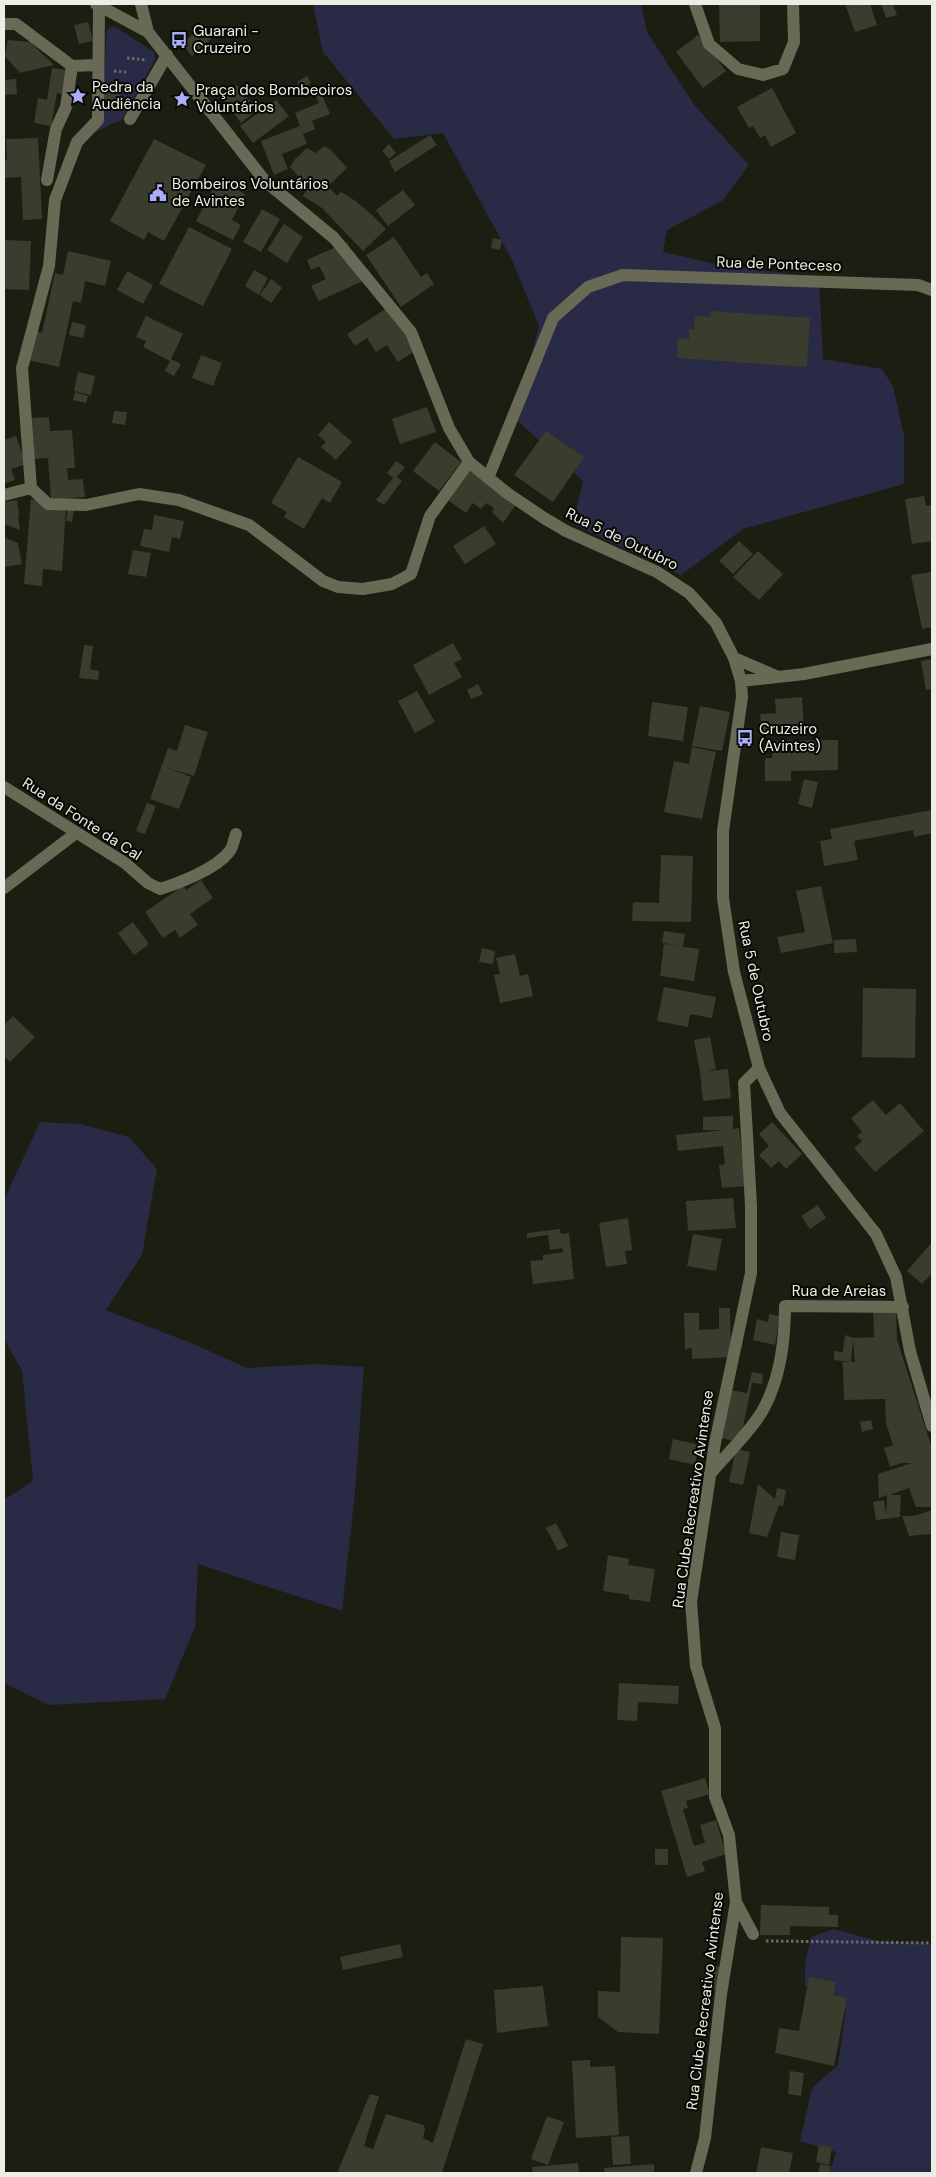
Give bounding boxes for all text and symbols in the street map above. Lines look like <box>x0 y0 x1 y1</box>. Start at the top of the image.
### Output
place label: Guarani - Cruzeiro <box>193 21 259 58</box>
bus stop icon: Guarani - Cruzeiro <box>169 30 189 50</box>
place label: Pedra da Audiência <box>92 77 161 114</box>
place label: Praça dos Bombeoiros Voluntários <box>196 80 352 117</box>
place icon: Pedra da Audiência <box>68 86 88 106</box>
place icon: Praça dos Bombeoiros Voluntários <box>172 89 192 109</box>
place label: Bombeiros Voluntários de Avintes <box>172 174 329 211</box>
public building icon: Bombeiros Voluntários de Avintes <box>148 183 168 203</box>
street label: Rua de Ponteceso <box>716 252 842 276</box>
street label: Rua 5 de Outubro <box>562 503 682 575</box>
place label: Cruzeiro (Avintes) <box>759 719 821 756</box>
bus stop icon: Cruzeiro (Avintes) <box>735 728 755 748</box>
street label: Rua da Fonte da Cal <box>19 773 145 865</box>
street label: Rua 5 de Outubro <box>733 919 779 1043</box>
street label: Rua de Areias <box>792 1281 886 1301</box>
street label: Rua Clube Recreativo Avintense <box>668 1389 718 1609</box>
street label: Rua Clube Recreativo Avintense <box>682 1891 728 2111</box>

